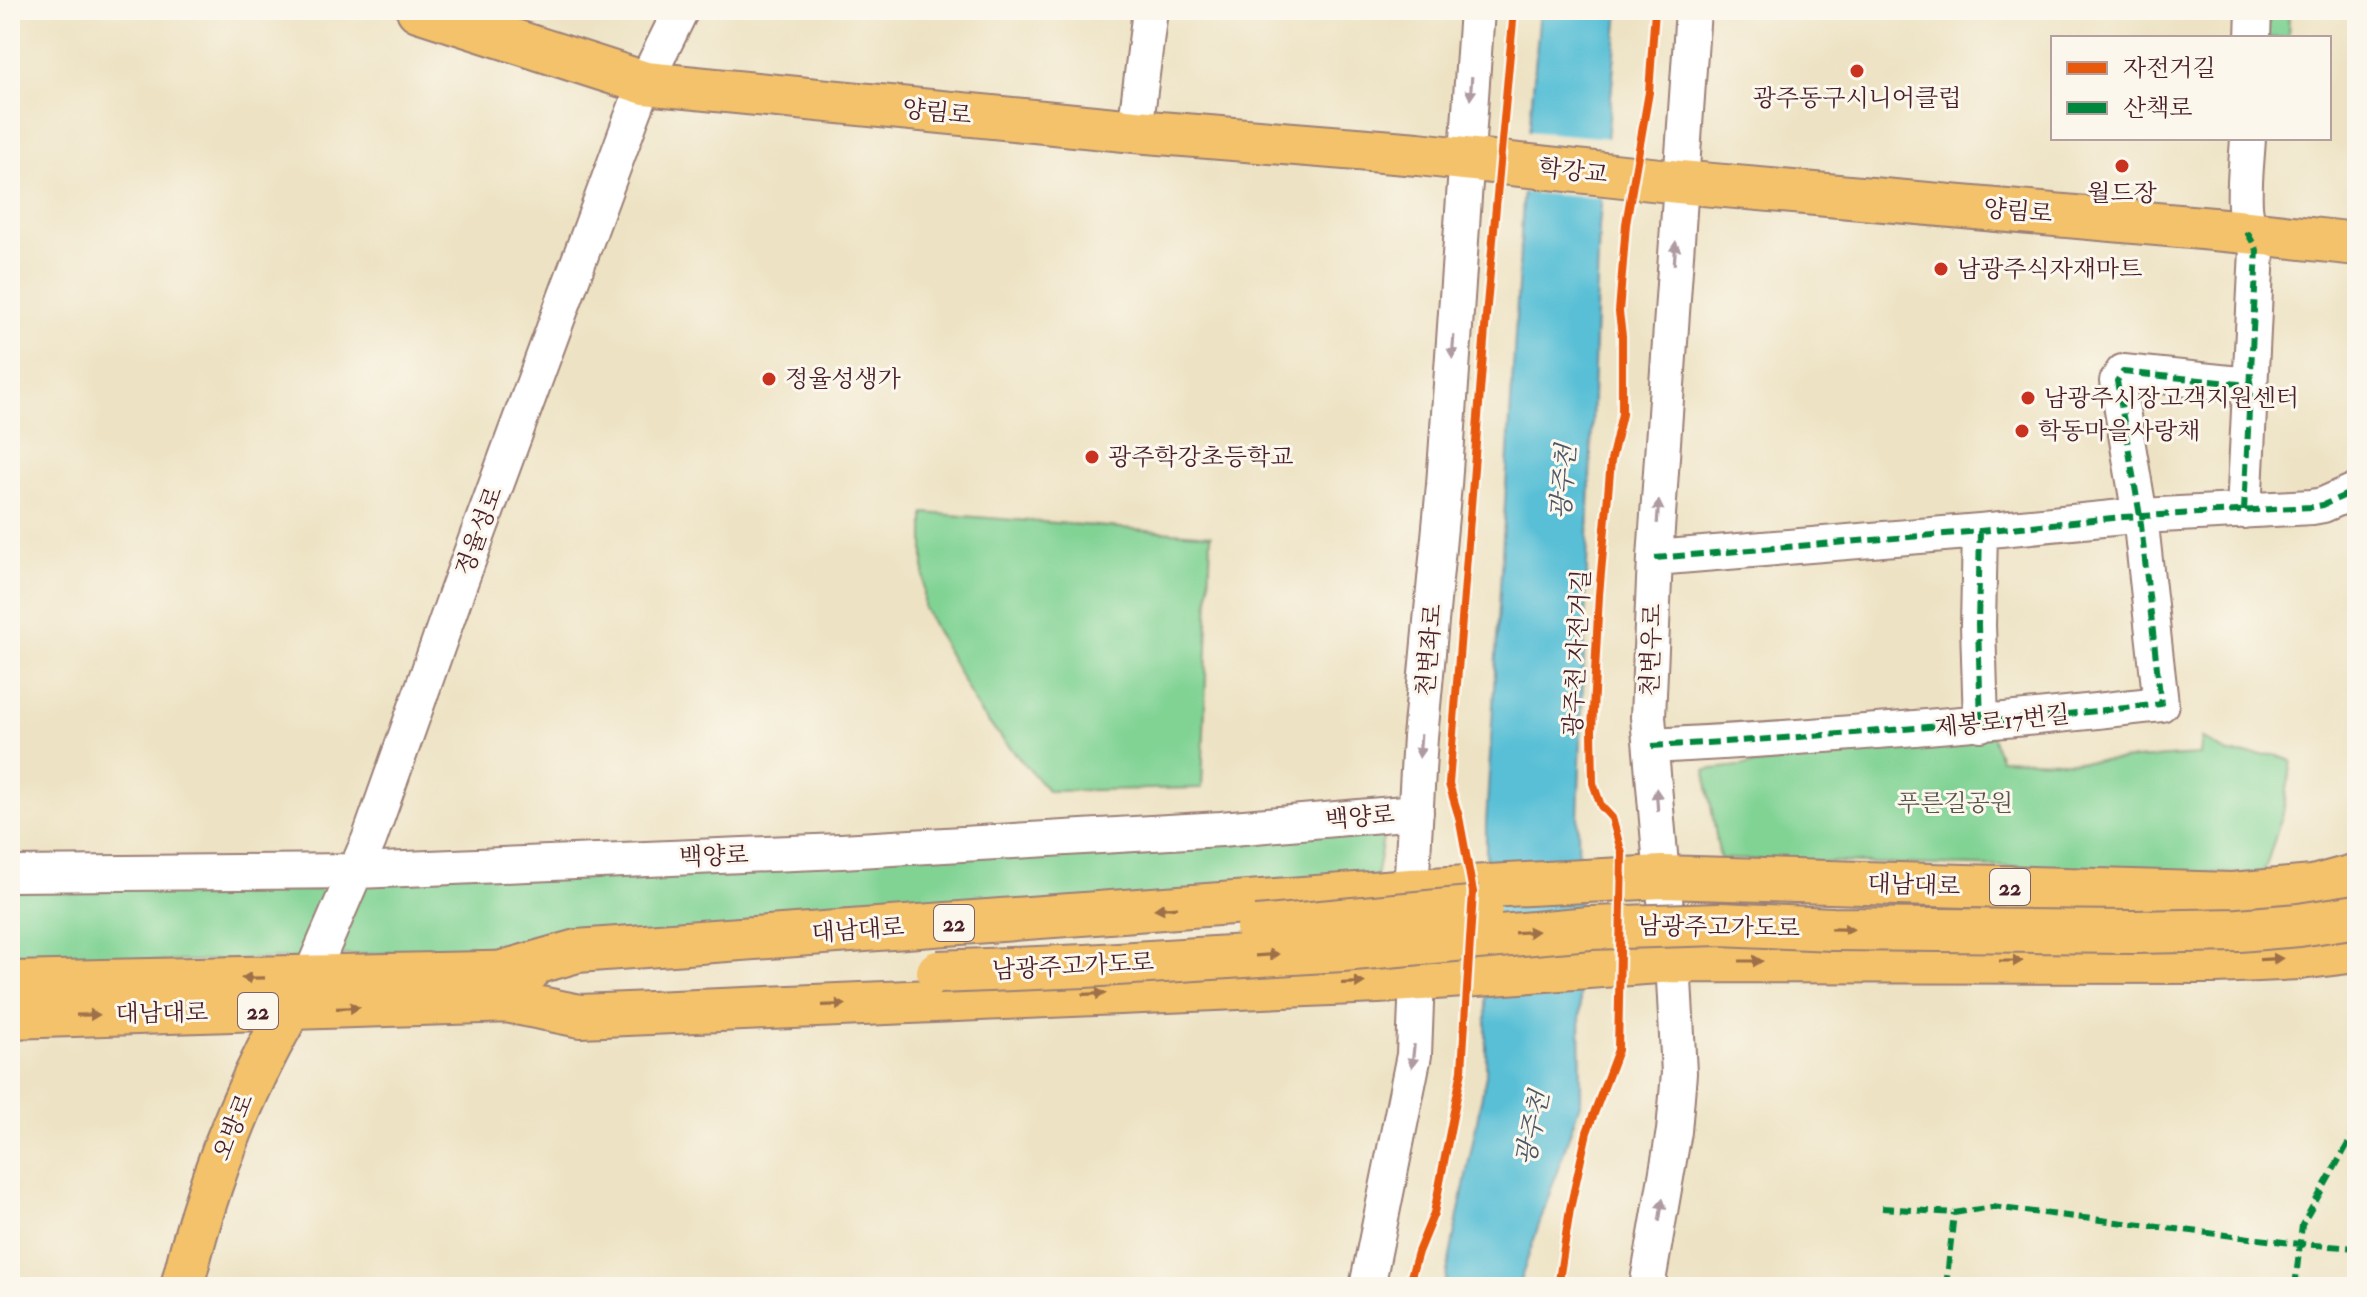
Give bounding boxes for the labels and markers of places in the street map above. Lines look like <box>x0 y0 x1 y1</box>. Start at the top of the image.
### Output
marker: 광주동구시니어클럽 <box>1848 62 1866 80</box>
place label: 광주동구시니어클럽 <box>1753 83 1961 114</box>
marker: 월드장 <box>2113 157 2131 175</box>
place label: 월드장 <box>2087 178 2158 209</box>
place label: 남광주식자재마트 <box>1957 254 2142 285</box>
marker: 남광주식자재마트 <box>1932 260 1950 278</box>
place label: 정율성생가 <box>785 364 901 395</box>
marker: 정율성생가 <box>760 370 778 388</box>
place label: 남광주시장고객지원센터 <box>2044 383 2299 414</box>
marker: 남광주시장고객지원센터 <box>2019 389 2037 407</box>
place label: 학동마을사랑채 <box>2038 416 2200 447</box>
marker: 학동마을사랑채 <box>2013 422 2031 440</box>
place label: 광주학강초등학교 <box>1108 442 1293 473</box>
marker: 광주학강초등학교 <box>1083 448 1101 466</box>

